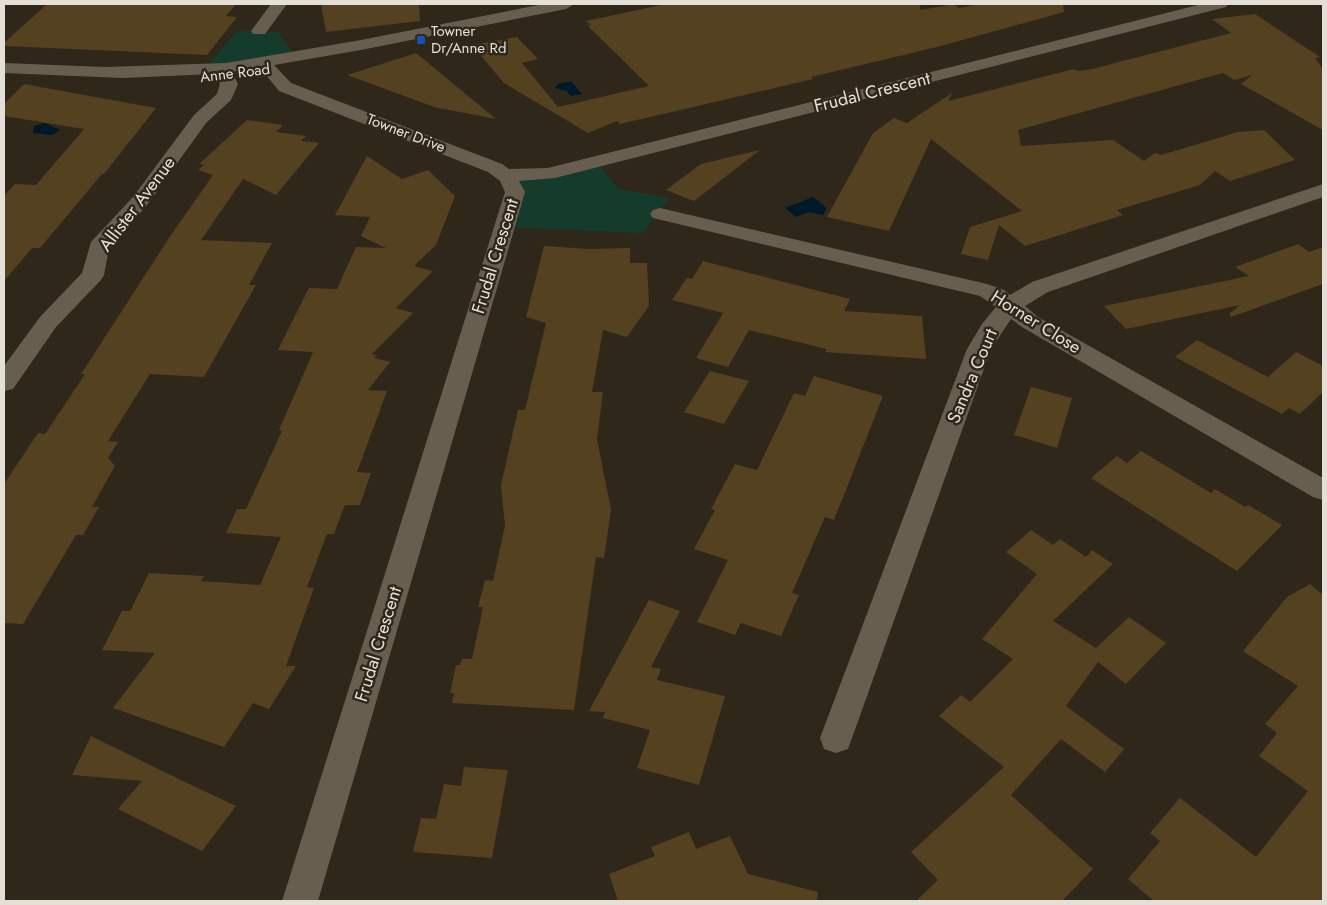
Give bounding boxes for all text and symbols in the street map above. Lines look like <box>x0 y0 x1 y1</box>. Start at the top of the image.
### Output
place label: Towner Dr/Anne Rd <box>431 20 507 59</box>
marker: Towner Dr/Anne Rd <box>415 34 427 46</box>
street label: Anne Road <box>199 58 271 88</box>
street label: Frudal Crescent <box>811 65 934 119</box>
street label: Towner Drive <box>364 108 449 158</box>
street label: Allister Avenue <box>93 151 181 257</box>
street label: Frudal Crescent <box>465 195 525 317</box>
street label: Horner Close <box>986 284 1086 360</box>
street label: Sandra Court <box>940 324 1004 427</box>
street label: Frudal Crescent <box>348 583 408 705</box>

